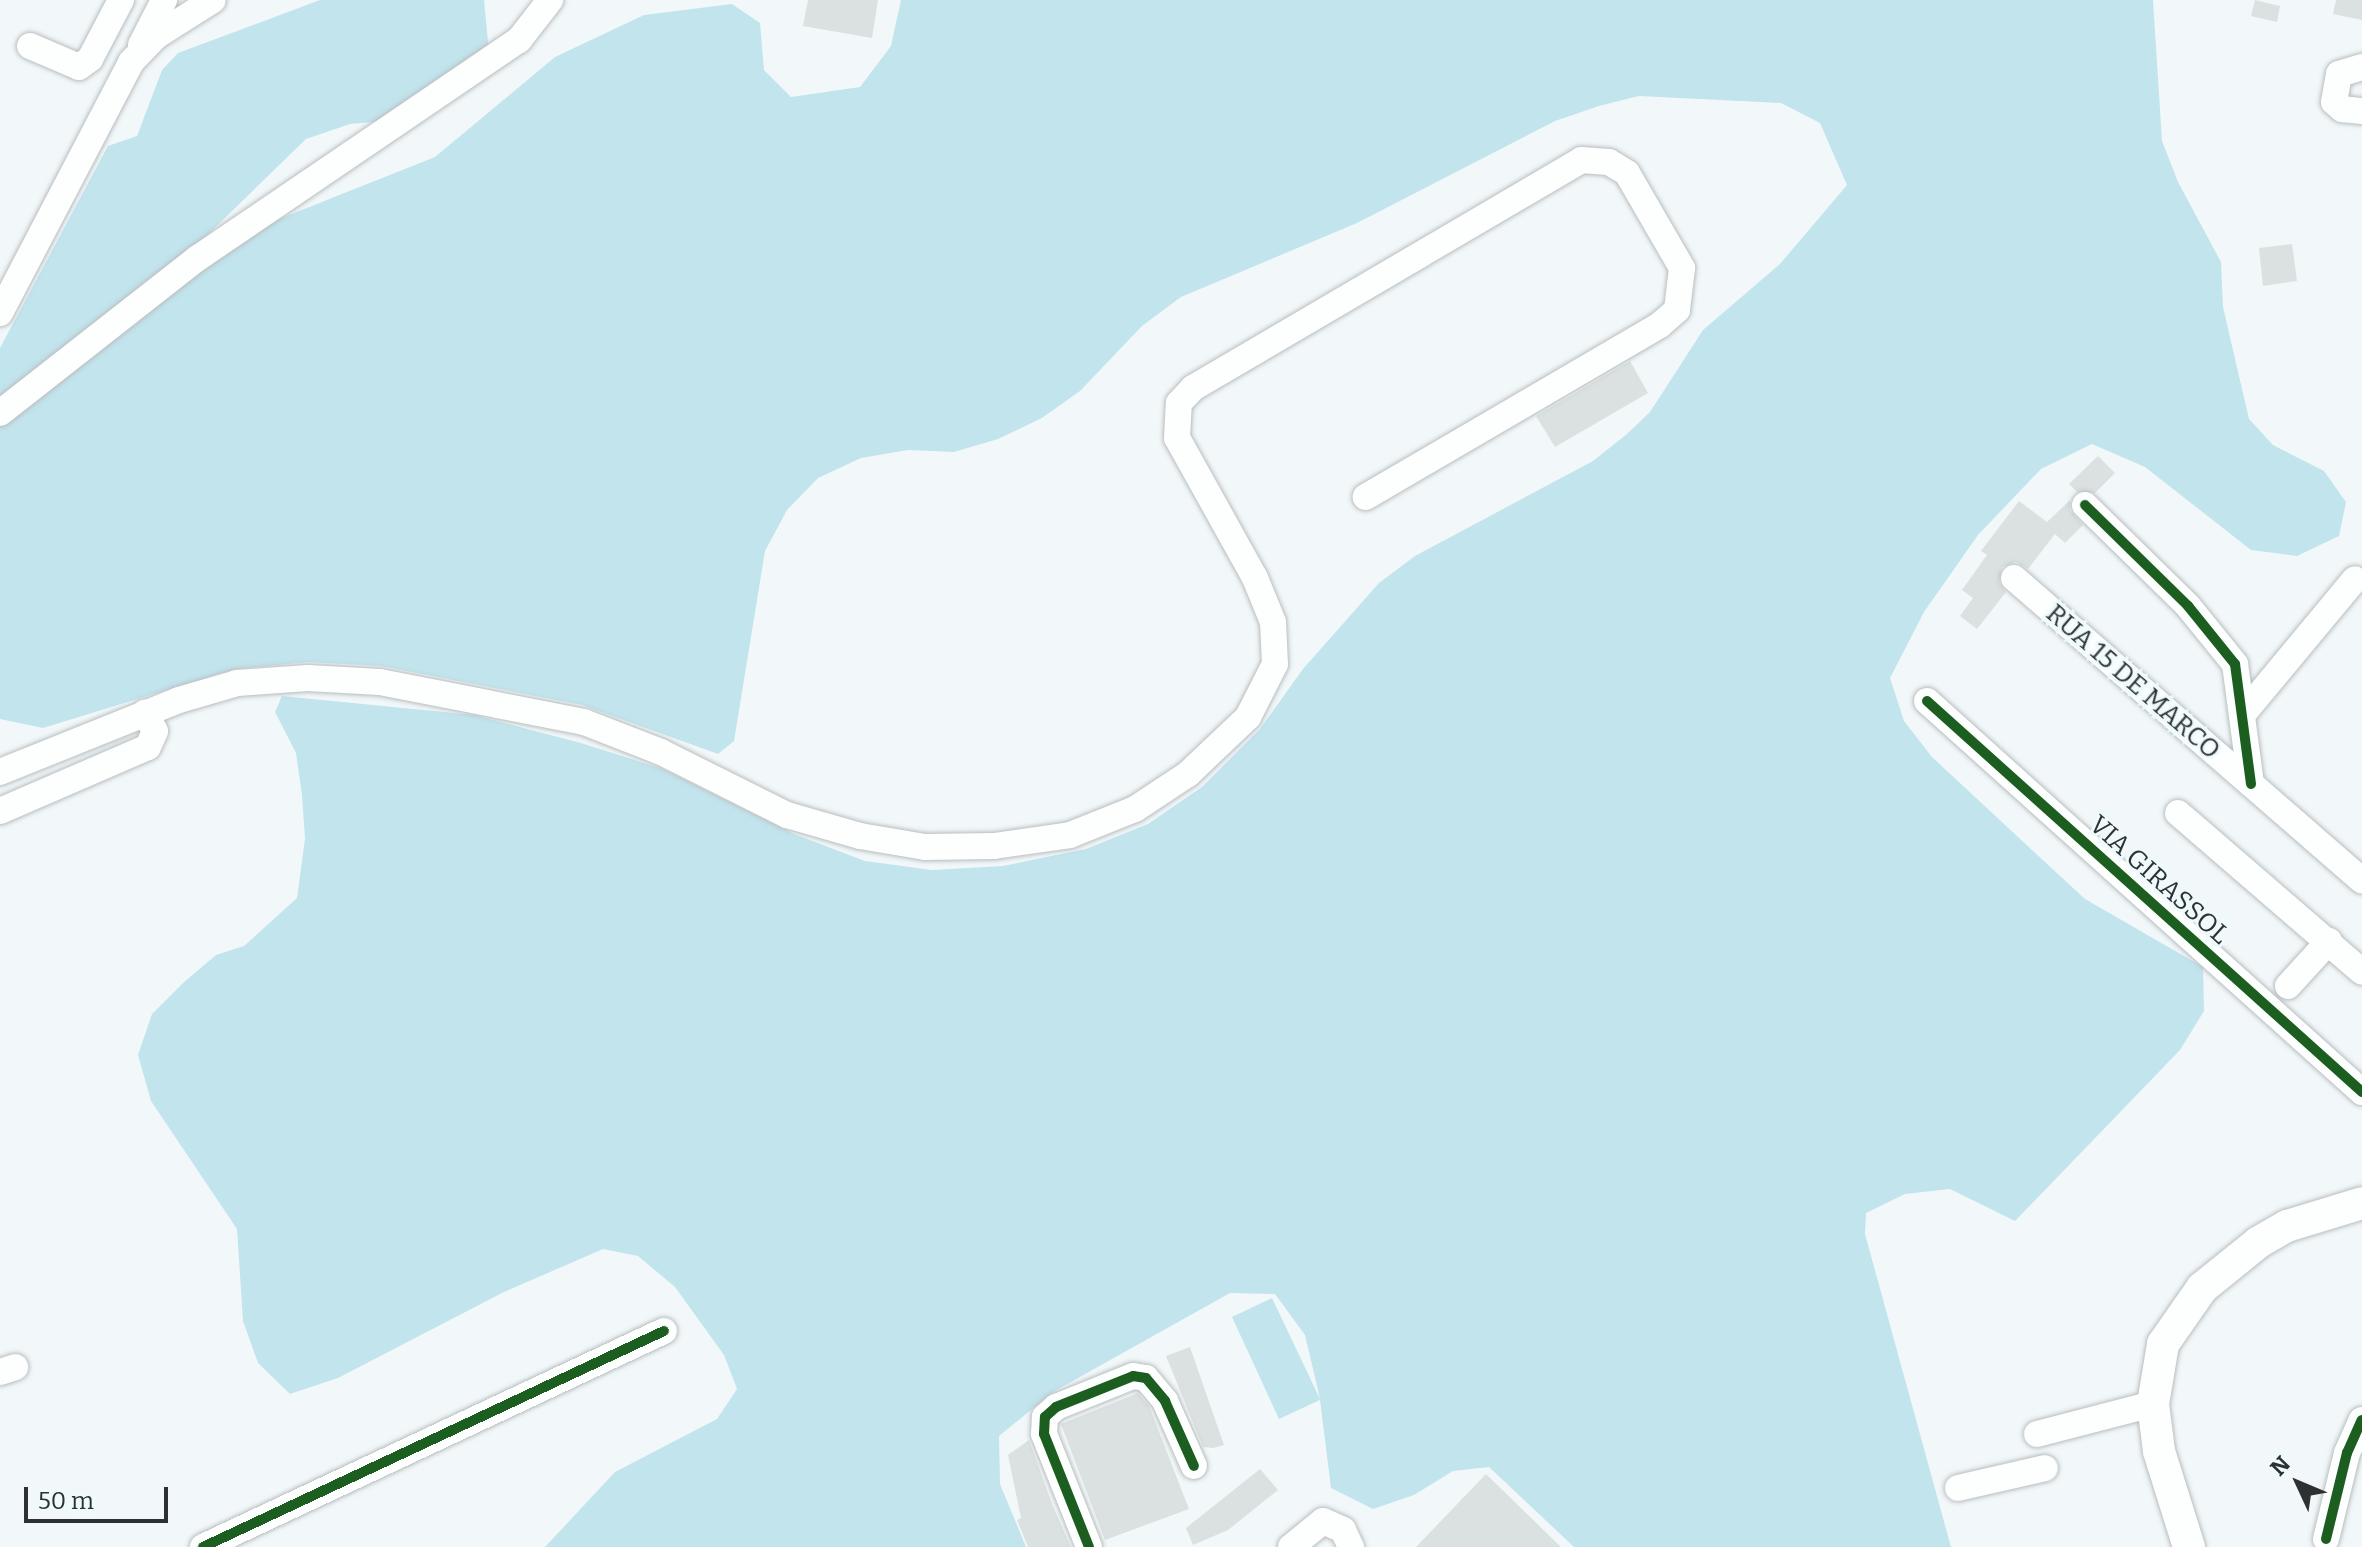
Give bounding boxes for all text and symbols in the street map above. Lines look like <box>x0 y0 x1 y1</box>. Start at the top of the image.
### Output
street label: RUA 15 DE MARCO <box>2040 598 2226 766</box>
street label: VIA GIRASSOL <box>2083 809 2235 951</box>
north arrow <box>2258 1443 2338 1523</box>
text: N <box>2265 1450 2296 1481</box>
scale bar <box>28 1471 172 1521</box>
text: 50 m <box>38 1487 94 1515</box>

